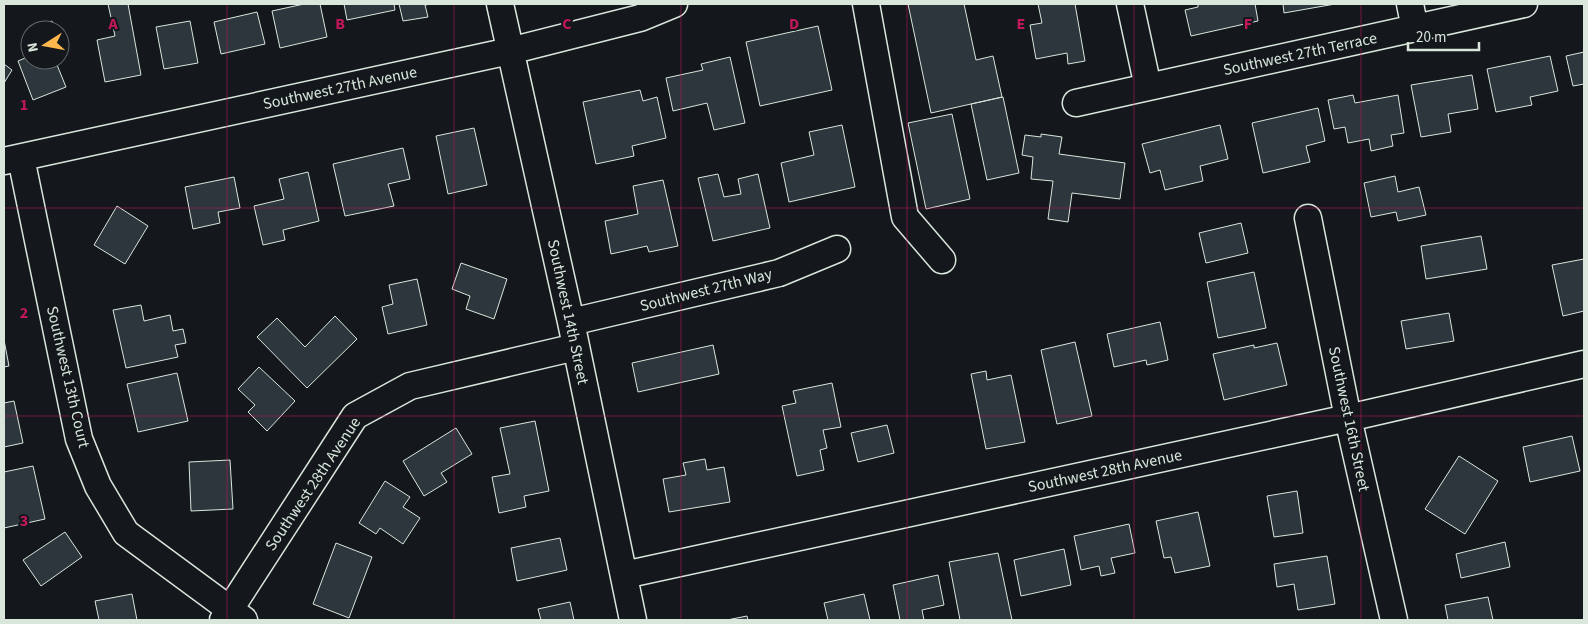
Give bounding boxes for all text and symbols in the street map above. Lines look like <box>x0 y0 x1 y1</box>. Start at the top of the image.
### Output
text: A <box>107 13 118 35</box>
text: B <box>335 13 345 35</box>
text: C <box>562 13 572 35</box>
text: D <box>789 13 799 35</box>
text: E <box>1017 13 1025 35</box>
text: F <box>1244 13 1252 35</box>
north arrow <box>20 20 70 70</box>
scale bar <box>1408 20 1479 52</box>
street label: Southwest 27th Terrace <box>1221 27 1379 81</box>
text: 20 m <box>1416 27 1446 48</box>
text: N <box>23 41 44 54</box>
street label: Southwest 27th Avenue <box>261 61 419 115</box>
text: 1 <box>20 94 28 116</box>
street label: Southwest 14th Street <box>542 237 594 387</box>
street label: Southwest 27th Way <box>638 263 775 317</box>
text: 2 <box>20 302 28 324</box>
street label: Southwest 13th Court <box>41 304 95 451</box>
street label: Southwest 16th Street <box>1323 344 1375 494</box>
street label: Southwest 28th Avenue <box>260 413 366 555</box>
street label: Southwest 28th Avenue <box>1026 444 1184 498</box>
text: 3 <box>20 510 28 532</box>

